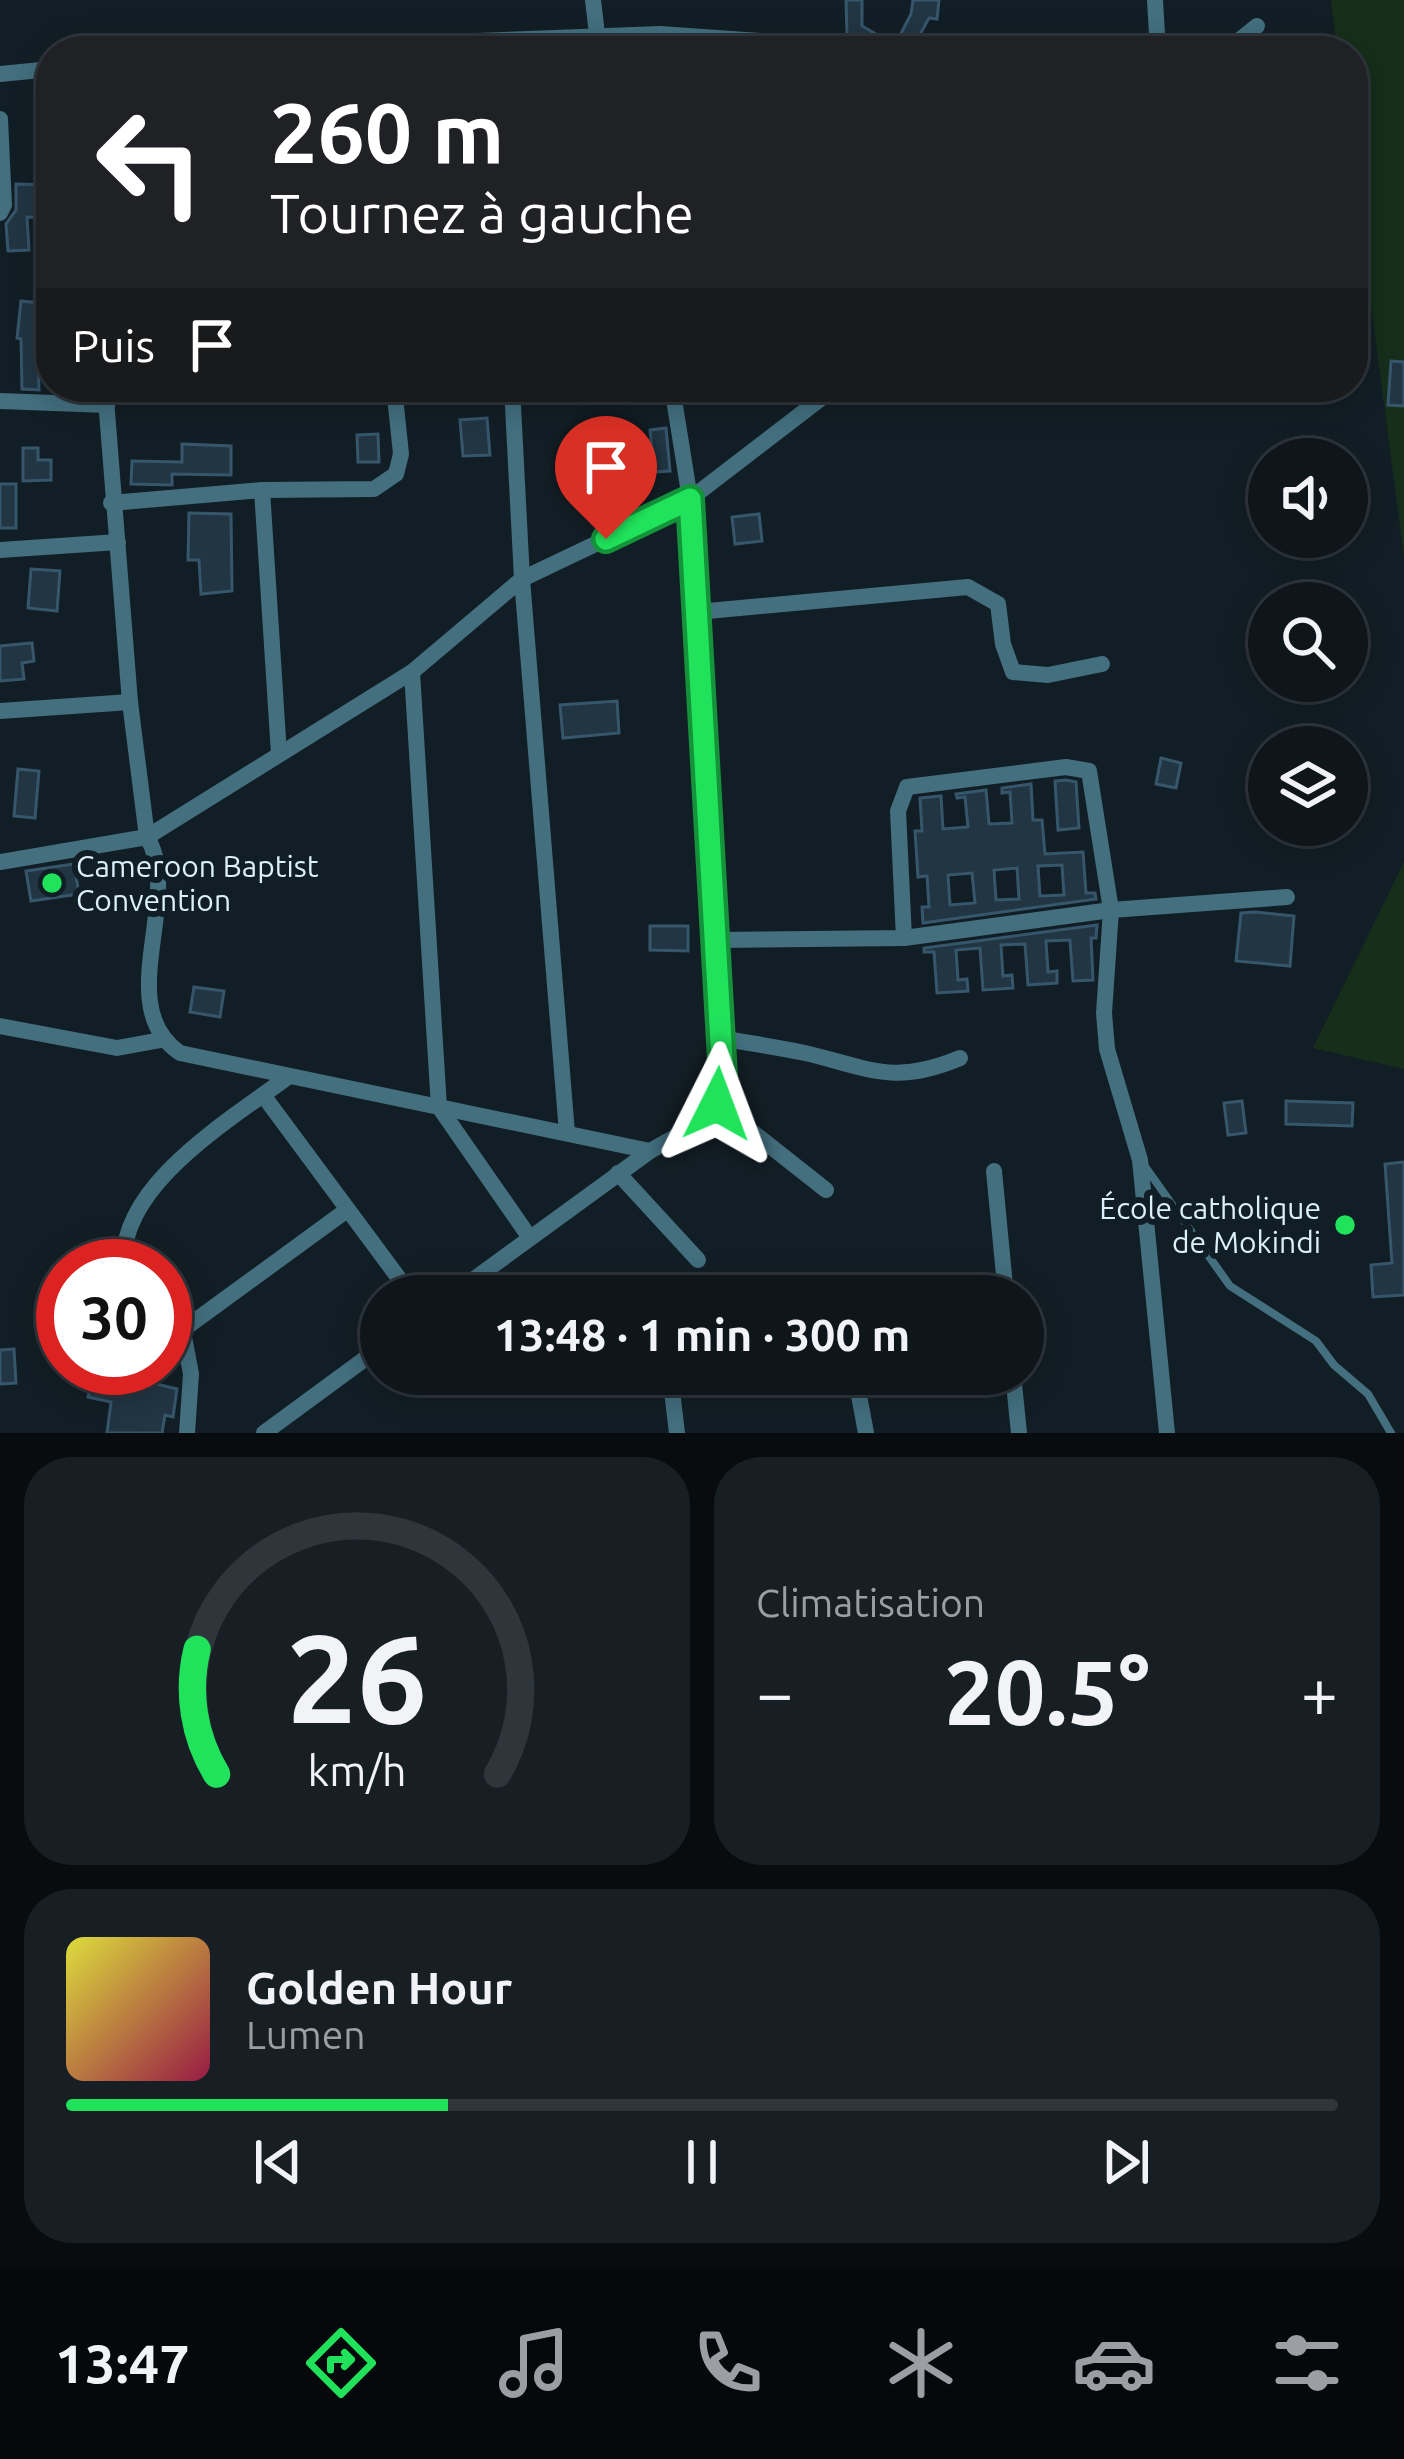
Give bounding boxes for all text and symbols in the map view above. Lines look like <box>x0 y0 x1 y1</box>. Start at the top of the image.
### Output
icon: left <box>72 84 228 240</box>
text: 260 m <box>270 85 504 179</box>
text: Tournez à gauche <box>270 183 694 243</box>
icon: arrive <box>179 312 245 378</box>
text: Puis <box>72 320 155 371</box>
pin <box>555 416 657 539</box>
icon: arrive <box>573 434 639 500</box>
map controls <box>1248 438 1368 846</box>
button: sound <box>1248 438 1368 558</box>
button: search <box>1248 582 1368 702</box>
button: layers <box>1248 726 1368 846</box>
place label: Cameroon Baptist Convention <box>76 849 319 917</box>
marker: Cameroon Baptist Convention <box>39 870 65 896</box>
position arrow <box>654 1041 780 1167</box>
place label: École catholique de Mokindi <box>1099 1190 1321 1259</box>
marker: École catholique de Mokindi <box>1332 1212 1358 1238</box>
speed limit sign: 30 <box>36 1239 192 1395</box>
text: 13:48 · 1 min · 300 m <box>494 1309 910 1360</box>
text: Climatisation <box>756 1581 985 1624</box>
text: 26 <box>287 1607 427 1747</box>
text: 20.5° <box>944 1641 1150 1742</box>
text: − <box>756 1655 793 1729</box>
text: + <box>1301 1655 1338 1729</box>
text: km/h <box>307 1746 407 1794</box>
text: Golden Hour <box>246 1962 512 2013</box>
text: Lumen <box>246 2013 366 2056</box>
icon: previous <box>245 2129 311 2195</box>
icon: pause <box>669 2129 735 2195</box>
icon: next <box>1093 2129 1159 2195</box>
icon: directions <box>299 2321 383 2405</box>
icon: music <box>492 2321 576 2405</box>
icon: phone <box>686 2321 770 2405</box>
icon: climate <box>879 2321 963 2405</box>
icon: car <box>1072 2321 1156 2405</box>
icon: filters <box>1265 2321 1349 2405</box>
text: 13:47 <box>55 2333 190 2393</box>

